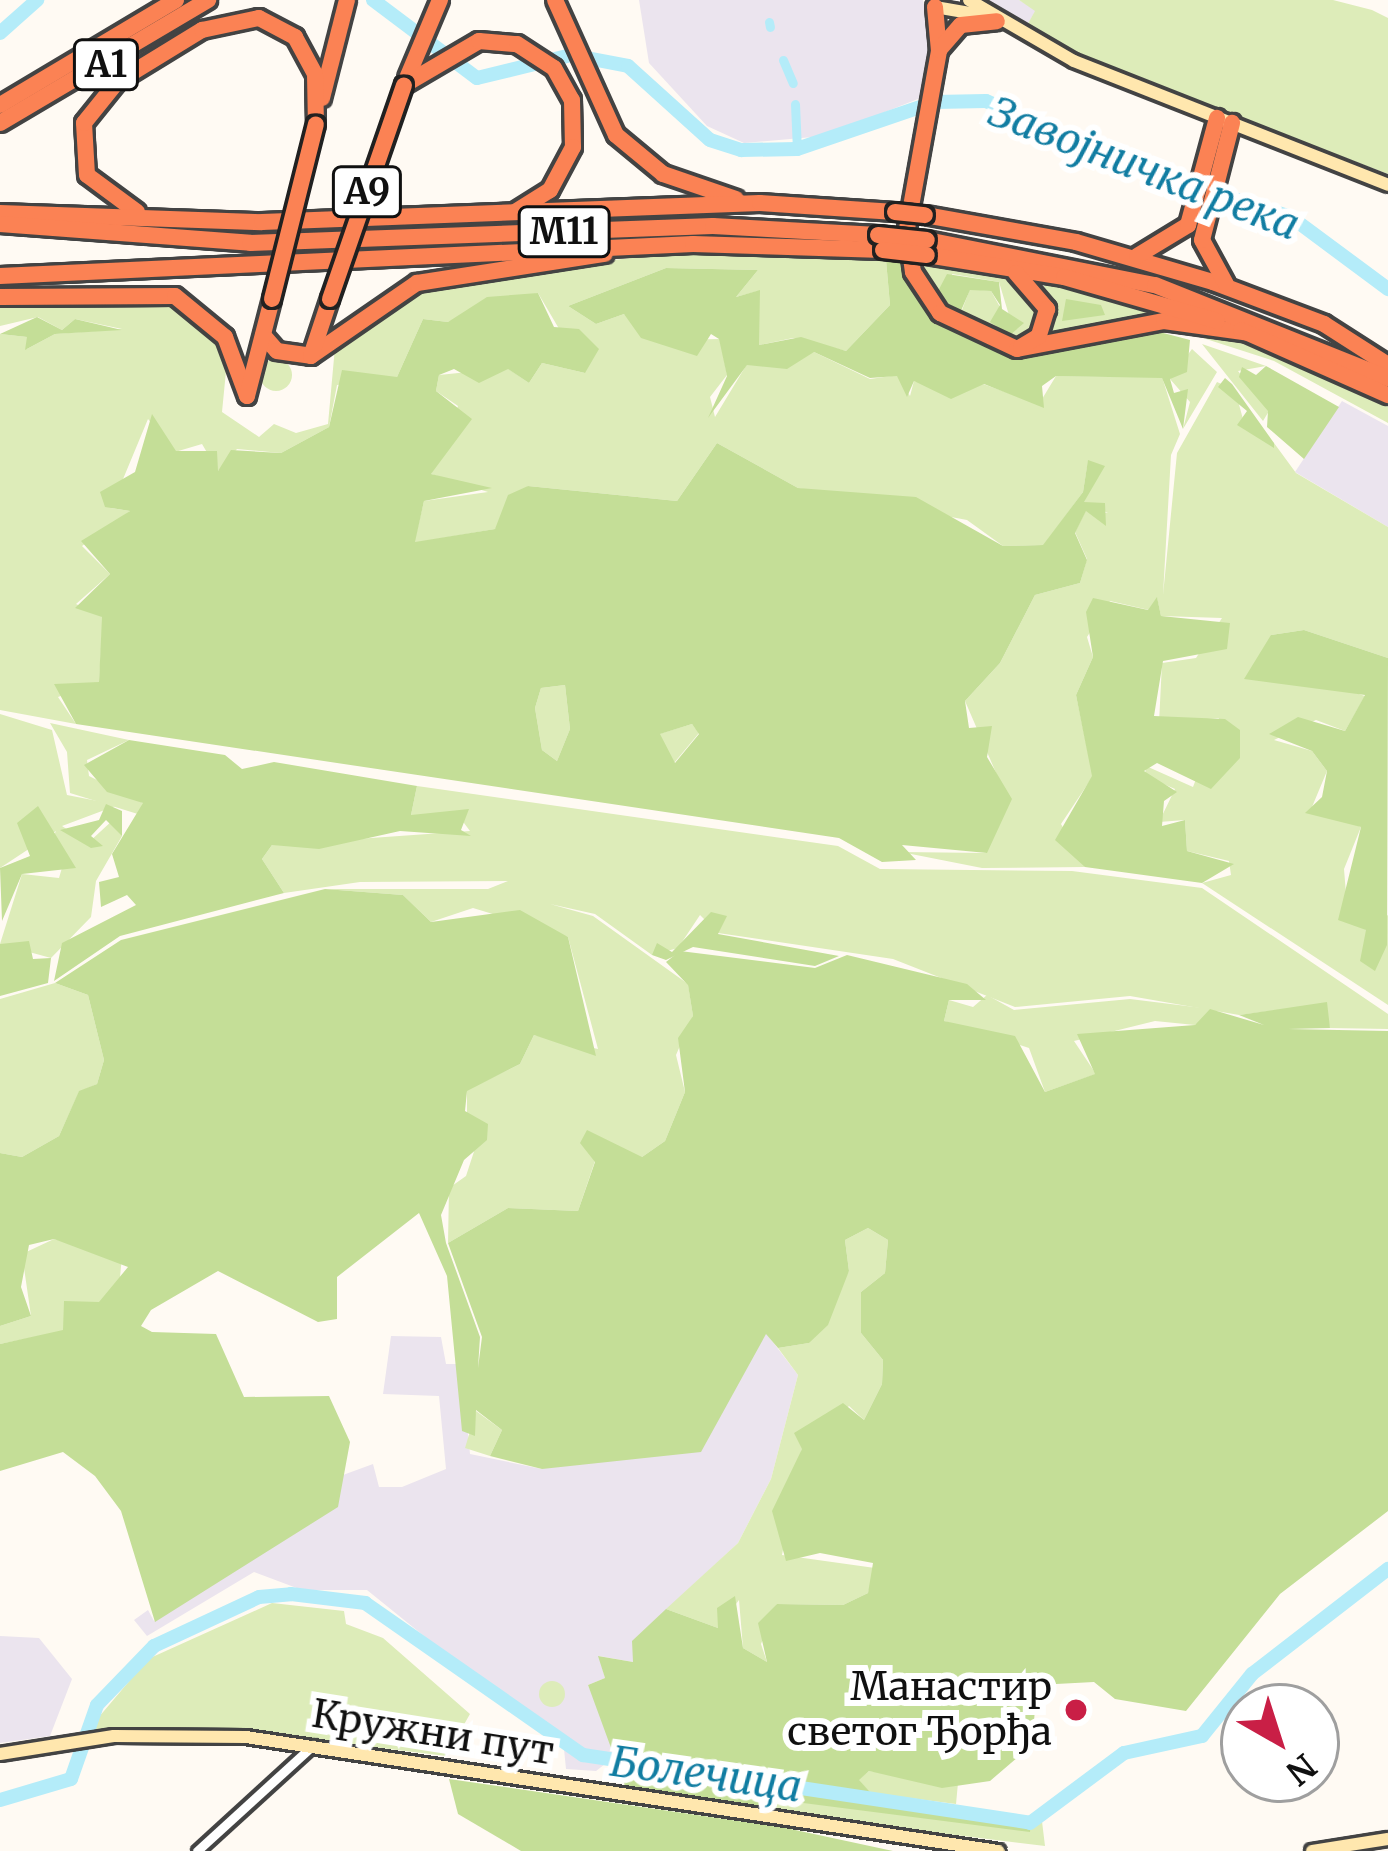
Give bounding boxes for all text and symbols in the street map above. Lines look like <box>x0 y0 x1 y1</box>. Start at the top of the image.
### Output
road number: A1 <box>70 35 142 95</box>
water label: Завојничка река <box>982 86 1306 250</box>
road number: A9 <box>331 162 403 222</box>
road number: M11 <box>516 202 612 262</box>
place label: Манастир светог Ђорђа <box>787 1665 1052 1756</box>
north arrow <box>1220 1683 1340 1803</box>
street label: Кружни пут <box>309 1691 557 1775</box>
marker: Манастир светог Ђорђа <box>1063 1697 1089 1723</box>
water label: Болечица <box>607 1736 805 1812</box>
text: N <box>1278 1745 1324 1793</box>

